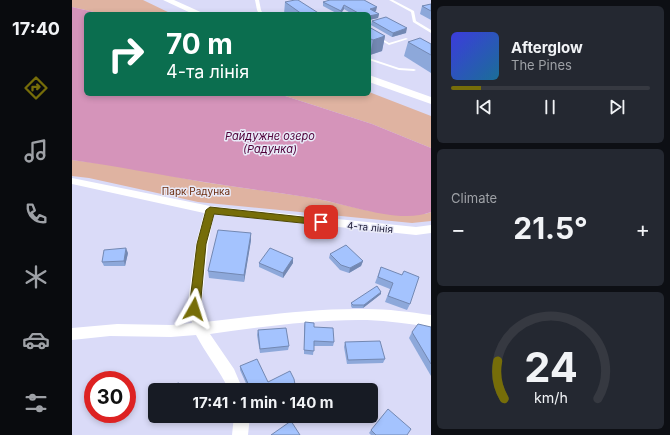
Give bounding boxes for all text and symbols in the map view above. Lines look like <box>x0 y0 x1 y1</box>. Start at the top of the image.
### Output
text: 17:40 <box>12 18 60 39</box>
text: 70 m <box>166 27 233 61</box>
icon: right <box>100 28 152 80</box>
text: Afterglow <box>511 38 583 57</box>
text: The Pines <box>511 57 572 73</box>
text: 4-та лінія <box>166 61 249 82</box>
icon: directions <box>22 74 50 102</box>
icon: previous <box>473 96 495 118</box>
icon: pause <box>539 96 561 118</box>
icon: next <box>606 96 628 118</box>
water label: Райдужне озеро (Радунка) <box>225 129 315 156</box>
icon: music <box>22 137 50 165</box>
park label: Парк Радунка <box>162 185 230 197</box>
text: Climate <box>451 190 497 206</box>
icon: phone <box>22 200 50 228</box>
pin <box>304 205 338 239</box>
text: 21.5° <box>513 210 588 246</box>
icon: arrive <box>310 211 332 233</box>
text: − <box>451 216 466 242</box>
text: + <box>635 216 650 242</box>
street label: 4-та лінія <box>346 219 394 235</box>
icon: climate <box>22 263 50 291</box>
position arrow <box>173 288 215 330</box>
icon: car <box>22 326 50 354</box>
text: 24 <box>524 341 577 391</box>
speed limit sign: 30 <box>84 371 136 423</box>
text: km/h <box>534 388 567 405</box>
icon: filters <box>22 389 50 417</box>
text: 17:41 · 1 min · 140 m <box>192 393 334 412</box>

